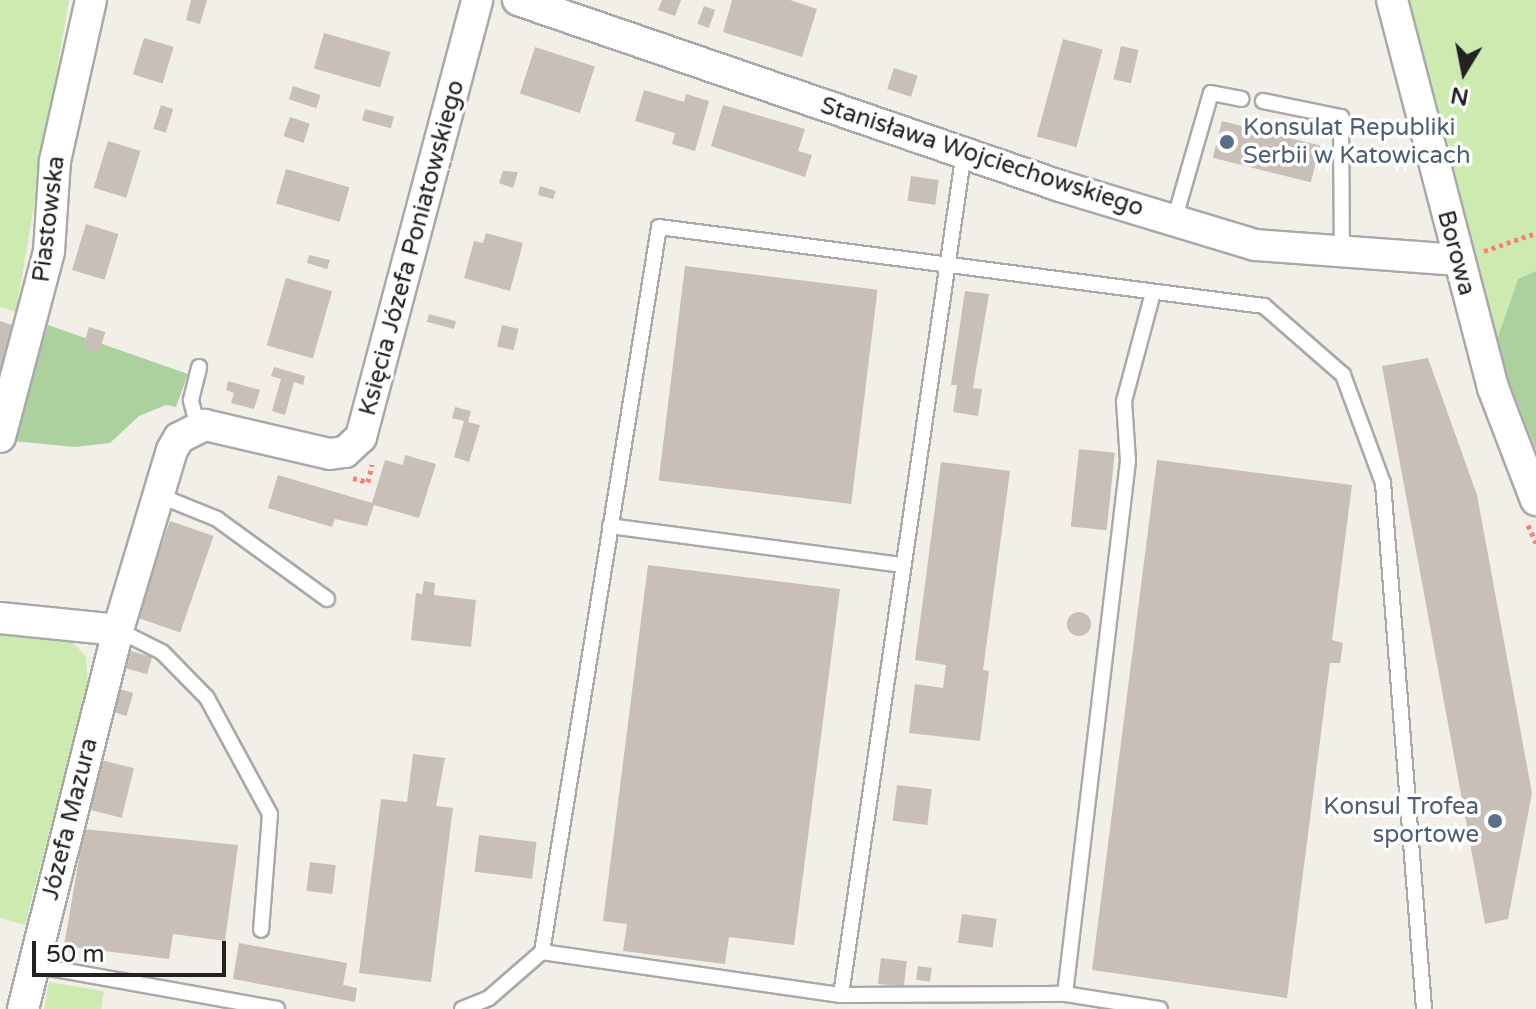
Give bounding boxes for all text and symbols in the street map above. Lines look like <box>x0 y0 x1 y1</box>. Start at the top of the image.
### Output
north arrow <box>1424 32 1504 112</box>
street label: Księcia Józefa Poniatowskiego <box>353 77 471 419</box>
text: N <box>1449 81 1471 110</box>
street label: Stanisława Wojciechowskiego <box>817 91 1147 223</box>
place label: Konsulat Republiki Serbii w Katowicach <box>1243 114 1471 170</box>
marker: Konsulat Republiki Serbii w Katowicach <box>1218 133 1236 151</box>
street label: Piastowska <box>27 154 71 284</box>
street label: Borowa <box>1431 207 1481 299</box>
street label: Józefa Mazura <box>36 735 104 903</box>
place label: Konsul Trofea sportowe <box>1323 793 1479 849</box>
marker: Konsul Trofea sportowe <box>1486 812 1504 830</box>
scale bar <box>36 925 230 975</box>
text: 50 m <box>46 940 104 969</box>

